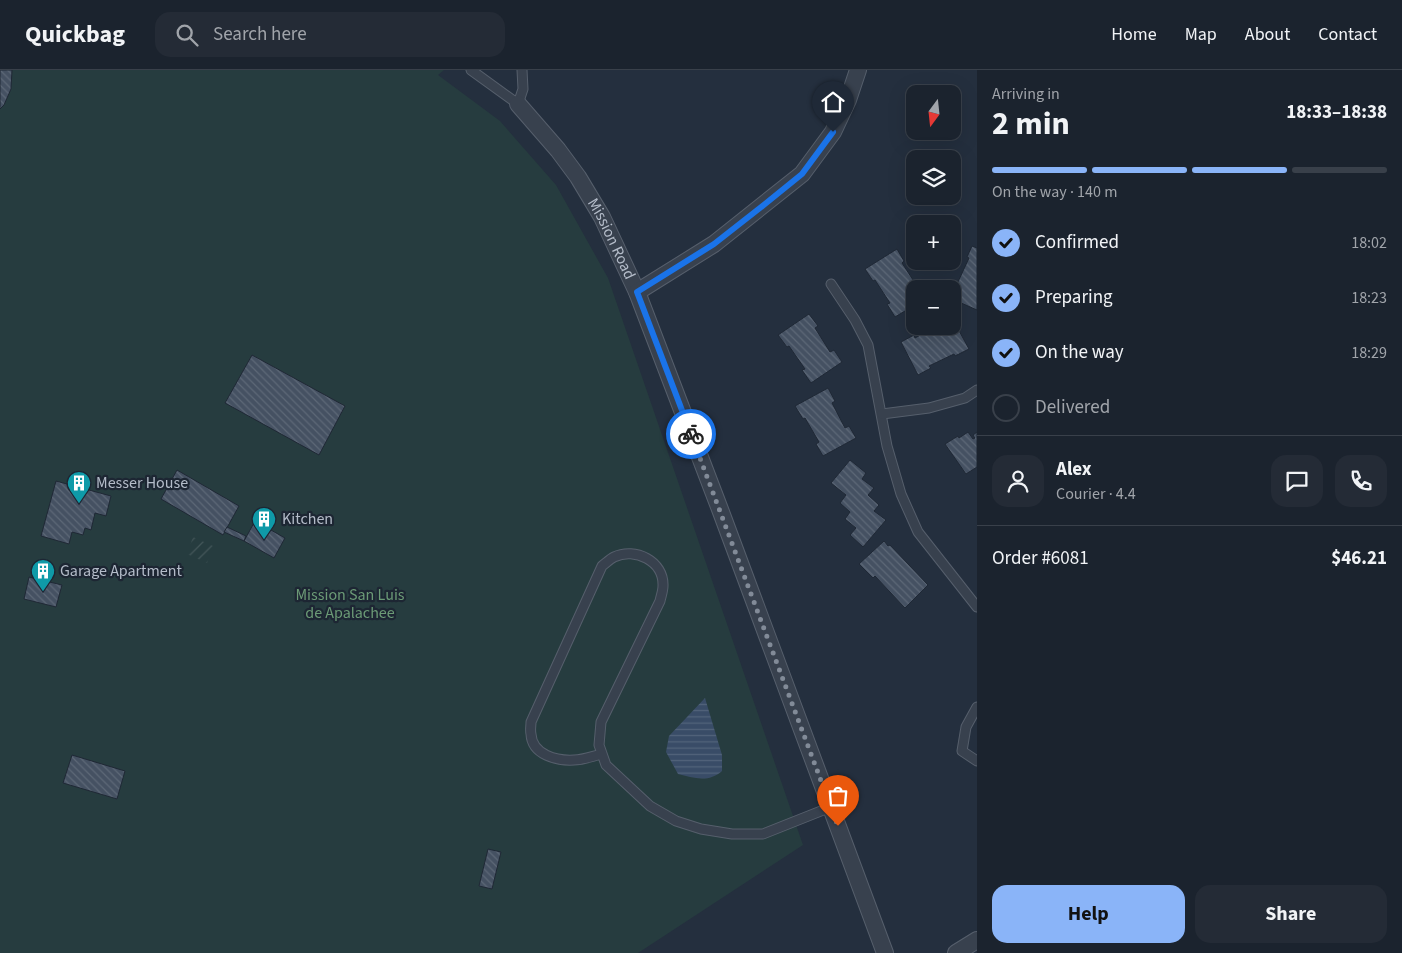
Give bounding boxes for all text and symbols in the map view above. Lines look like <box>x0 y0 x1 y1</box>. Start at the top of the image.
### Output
search box <box>155 12 505 57</box>
text: Quickbag <box>25 17 125 52</box>
icon: search <box>173 21 201 49</box>
text: Search here <box>213 21 307 48</box>
text: Home <box>1111 22 1157 47</box>
text: Map <box>1185 22 1217 47</box>
text: About <box>1245 22 1290 47</box>
text: Contact <box>1318 22 1377 47</box>
pin <box>812 81 854 132</box>
text: Arriving in <box>992 83 1060 105</box>
north arrow <box>906 85 961 140</box>
map controls <box>906 85 961 335</box>
icon: home <box>819 88 847 116</box>
text: 18:33–18:38 <box>1286 99 1387 126</box>
text: 2 min <box>992 101 1070 147</box>
button: layers <box>906 150 961 205</box>
text: On the way · 140 m <box>992 181 1117 203</box>
street label: Mission Road <box>582 194 641 283</box>
button: + <box>906 215 961 270</box>
icon: check <box>992 229 1020 257</box>
text: Confirmed <box>1035 229 1119 256</box>
text: 18:02 <box>1351 232 1387 254</box>
button: − <box>906 280 961 335</box>
icon: check <box>992 284 1020 312</box>
text: Preparing <box>1035 284 1113 311</box>
text: 18:23 <box>1351 287 1387 309</box>
icon: check <box>992 339 1020 367</box>
text: On the way <box>1035 339 1124 366</box>
text: 18:29 <box>1351 342 1387 364</box>
text: Delivered <box>1035 394 1110 421</box>
courier <box>666 409 716 459</box>
icon: bike <box>677 420 705 448</box>
button: person <box>992 455 1044 507</box>
button: chat <box>1271 455 1323 507</box>
button: phone <box>1335 455 1387 507</box>
text: Alex <box>1056 456 1092 483</box>
building icon: Messer House <box>66 470 92 504</box>
place label: Messer House <box>96 472 188 494</box>
text: Courier · 4.4 <box>1056 483 1136 505</box>
building icon: Kitchen <box>251 506 277 540</box>
place label: Kitchen <box>282 508 333 530</box>
text: Order #6081 <box>992 545 1089 572</box>
text: $46.21 <box>1331 545 1387 572</box>
building icon: Garage Apartment <box>30 558 56 592</box>
place label: Garage Apartment <box>60 560 182 582</box>
park label: Mission San Luis de Apalachee <box>295 584 405 624</box>
pin <box>817 775 859 826</box>
icon: bag <box>824 782 852 810</box>
button: Help <box>992 885 1185 943</box>
button: Share <box>1195 885 1387 943</box>

